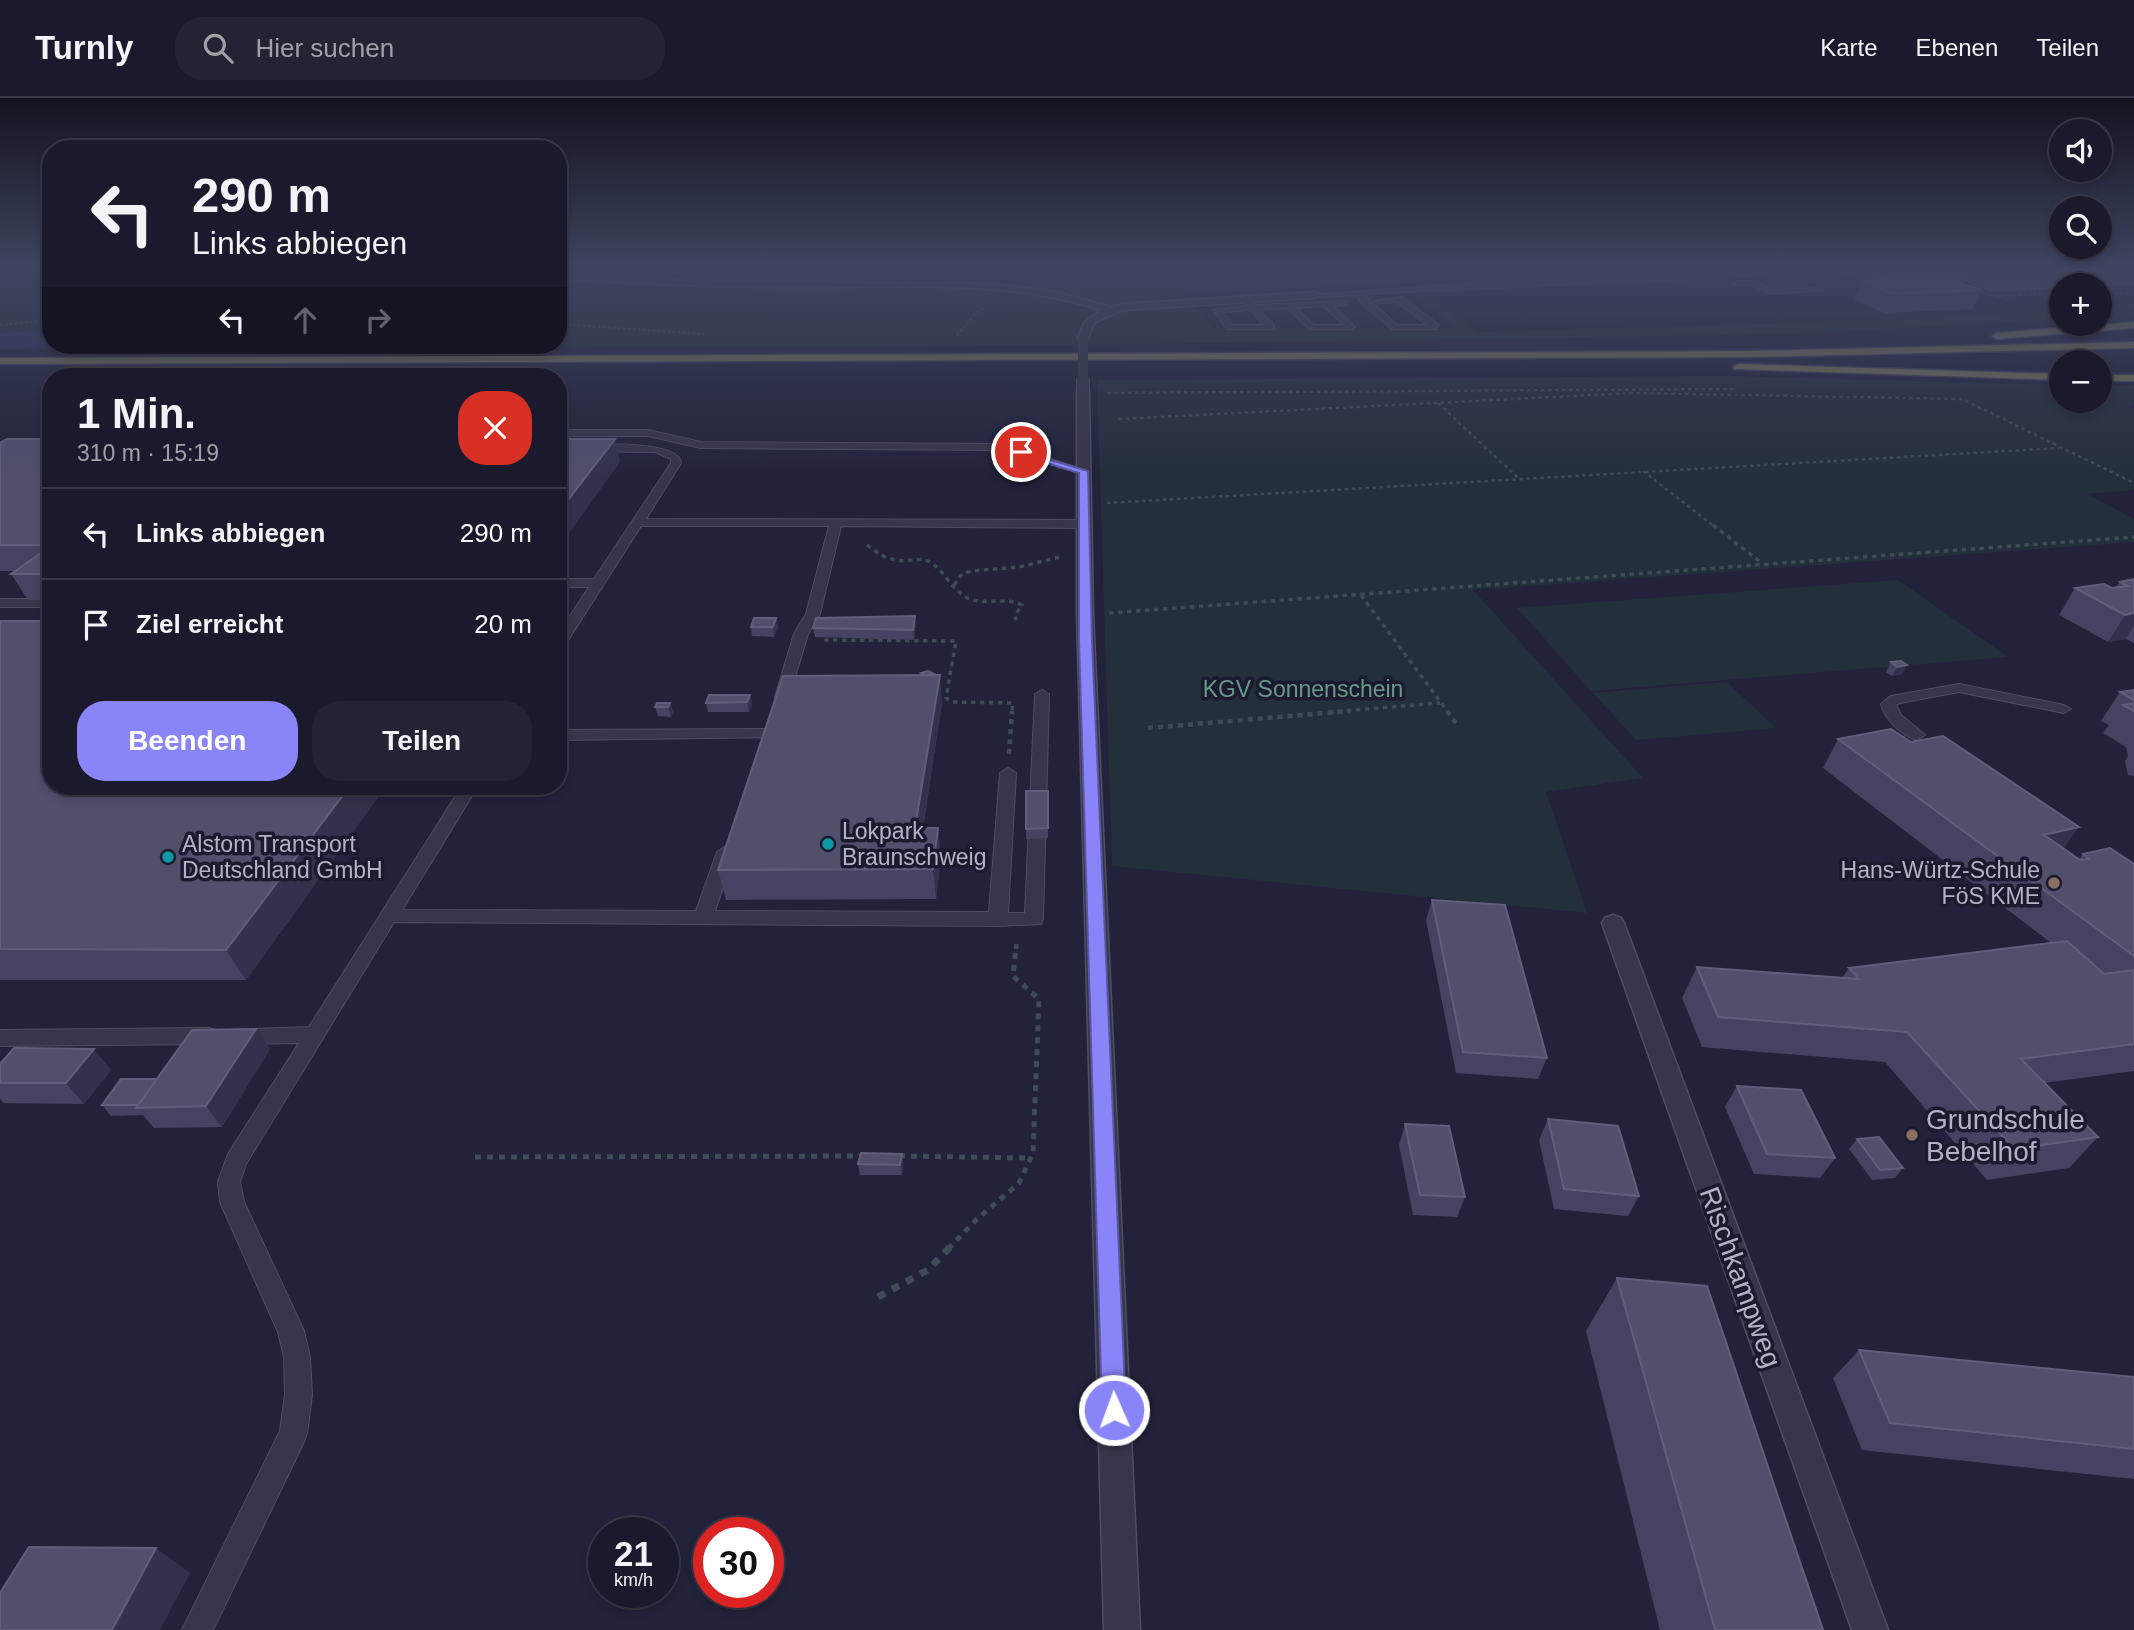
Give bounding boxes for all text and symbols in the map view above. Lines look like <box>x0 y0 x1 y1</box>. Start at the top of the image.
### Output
search box <box>175 17 665 80</box>
text: Turnly <box>35 29 133 66</box>
icon: search <box>199 29 237 67</box>
text: Hier suchen <box>255 33 394 63</box>
text: Karte <box>1820 34 1878 61</box>
text: Ebenen <box>1916 34 1998 61</box>
text: Teilen <box>2036 34 2099 61</box>
map controls <box>2049 119 2112 413</box>
button: sound <box>2049 119 2112 182</box>
icon: left <box>77 168 168 259</box>
text: 290 m <box>192 168 331 222</box>
button: search <box>2049 196 2112 259</box>
text: Links abbiegen <box>192 225 407 261</box>
button: + <box>2049 273 2112 336</box>
icon: left <box>213 301 251 339</box>
icon: ahead <box>286 301 324 339</box>
icon: right <box>359 301 397 339</box>
button: − <box>2049 350 2112 413</box>
text: 1 Min. <box>77 390 196 437</box>
button: close <box>458 391 532 465</box>
pin <box>991 422 1051 482</box>
icon: arrive <box>1002 433 1040 471</box>
text: 310 m · 15:19 <box>77 440 219 466</box>
icon: left <box>77 515 115 553</box>
text: Links abbiegen <box>136 518 325 548</box>
text: 290 m <box>460 518 532 548</box>
icon: arrive <box>77 606 115 644</box>
text: Ziel erreicht <box>136 609 283 639</box>
text: 20 m <box>474 609 532 639</box>
park label: KGV Sonnenschein <box>1203 676 1403 702</box>
button: Beenden <box>77 701 298 781</box>
button: Teilen <box>312 701 532 781</box>
place label: Lokpark Braunschweig <box>842 818 986 870</box>
place label: Alstom Transport Deutschland GmbH <box>182 831 383 883</box>
marker: Lokpark Braunschweig <box>820 836 836 852</box>
marker: Alstom Transport Deutschland GmbH <box>160 849 176 865</box>
place label: Hans-Würtz-Schule FöS KME <box>1841 857 2040 909</box>
marker: Hans-Würtz-Schule FöS KME <box>2046 875 2062 891</box>
place label: Grundschule Bebelhof <box>1926 1104 2085 1167</box>
marker: Grundschule Bebelhof <box>1904 1127 1920 1143</box>
street label: Rischkampweg <box>1693 1183 1788 1372</box>
position arrow <box>1077 1373 1151 1447</box>
speed limit sign: 30 <box>693 1517 784 1608</box>
text: 21 <box>614 1534 653 1573</box>
text: km/h <box>614 1570 653 1590</box>

